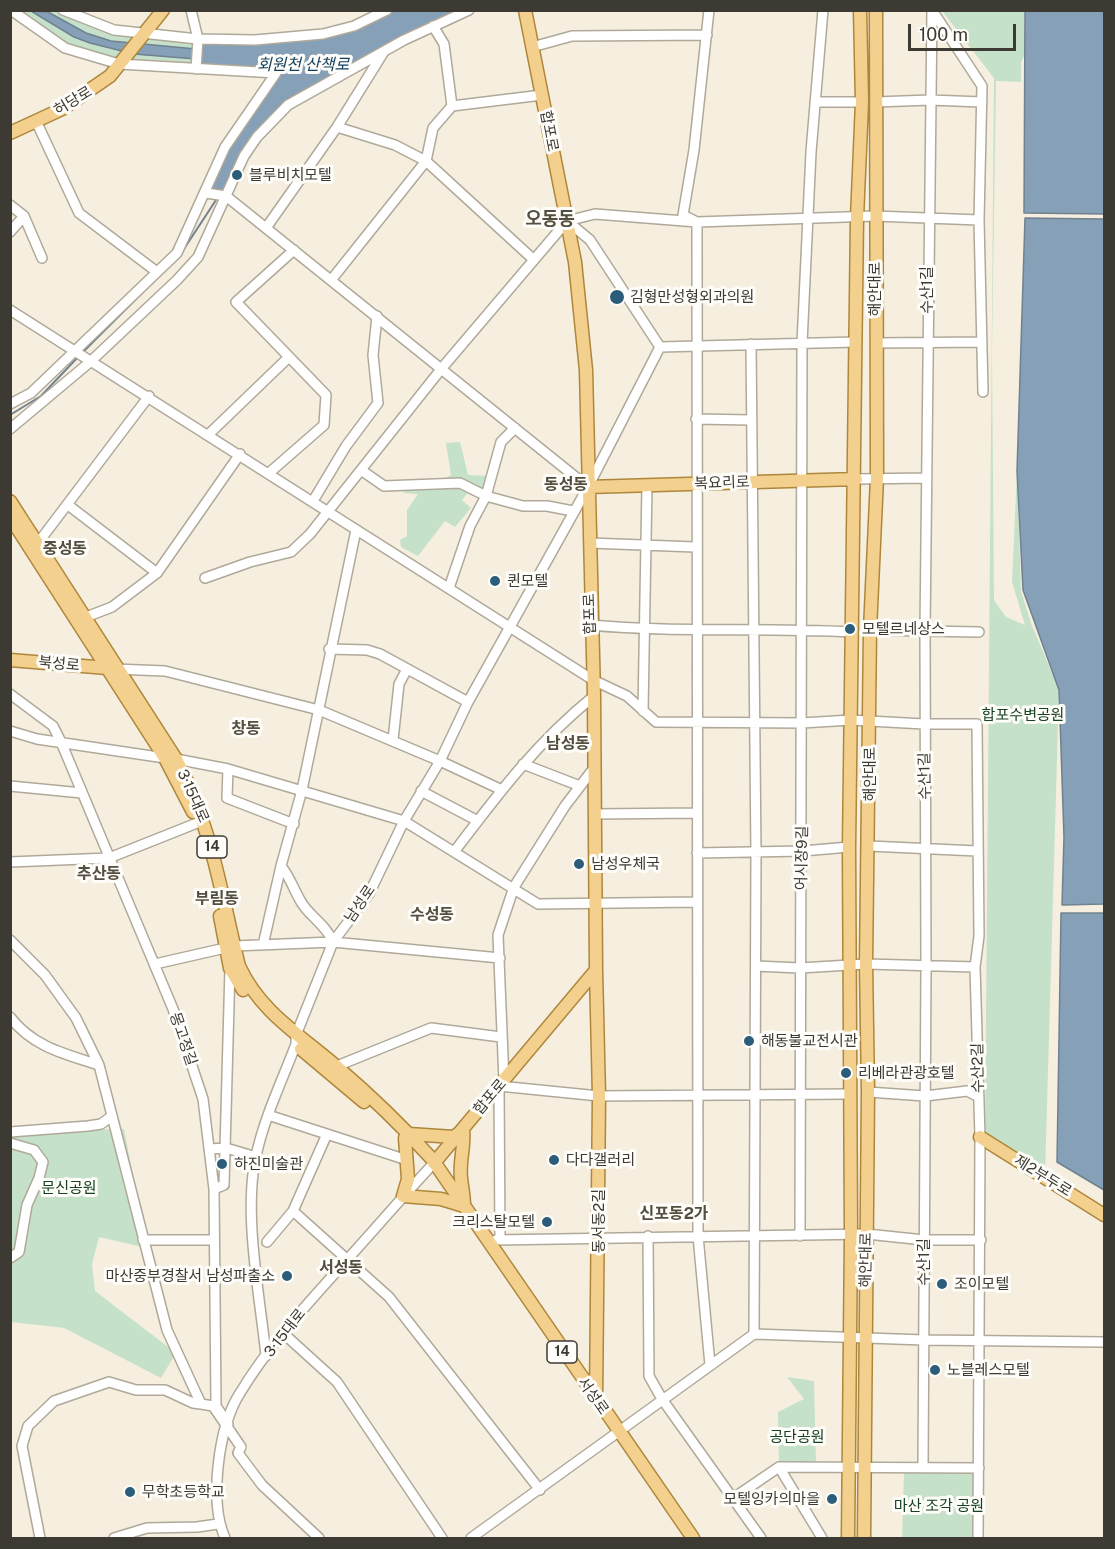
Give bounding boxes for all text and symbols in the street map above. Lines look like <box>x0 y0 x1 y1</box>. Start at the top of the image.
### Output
scale bar <box>911 12 1019 50</box>
text: 100 m <box>919 24 968 45</box>
water label: 회원천 산책로 <box>257 55 349 75</box>
street label: 허당로 <box>51 83 95 119</box>
street label: 합포로 <box>536 109 562 153</box>
place label: 블루비치모텔 <box>249 166 332 184</box>
marker: 블루비치모텔 <box>230 168 244 182</box>
district label: 오동동 <box>525 208 575 230</box>
street label: 해안대로 <box>866 261 884 317</box>
street label: 수산1길 <box>918 266 936 314</box>
marker: 김형만성형외과의원 <box>608 288 626 306</box>
place label: 김형만성형외과의원 <box>630 288 754 306</box>
street label: 복요리로 <box>694 473 750 493</box>
district label: 동성동 <box>544 475 588 495</box>
district label: 중성동 <box>43 539 87 559</box>
place label: 퀸모텔 <box>507 572 548 590</box>
marker: 퀸모텔 <box>488 574 502 588</box>
street label: 합포로 <box>580 593 600 635</box>
place label: 모텔르네상스 <box>862 620 945 638</box>
marker: 모텔르네상스 <box>843 622 857 636</box>
street label: 북성로 <box>38 653 80 675</box>
park label: 합포수변공원 <box>982 706 1064 724</box>
district label: 창동 <box>231 719 261 739</box>
district label: 남성동 <box>546 734 590 754</box>
street label: 해안대로 <box>861 746 879 802</box>
street label: 수산1길 <box>916 752 934 800</box>
street label: 3·15대로 <box>173 767 213 825</box>
street label: 어시장9길 <box>792 826 812 890</box>
road number: 14 <box>197 836 227 858</box>
place label: 남성우체국 <box>591 855 660 873</box>
marker: 남성우체국 <box>572 857 586 871</box>
district label: 추산동 <box>77 864 121 884</box>
street label: 남성로 <box>341 882 379 926</box>
district label: 부림동 <box>195 889 239 909</box>
district label: 수성동 <box>410 905 454 925</box>
street label: 몽고정길 <box>166 1010 200 1068</box>
place label: 해동불교전시관 <box>761 1032 858 1050</box>
marker: 해동불교전시관 <box>742 1034 756 1048</box>
street label: 수산2길 <box>969 1043 987 1093</box>
place label: 리베라관광호텔 <box>858 1064 955 1082</box>
marker: 리베라관광호텔 <box>839 1066 853 1080</box>
street label: 합포로 <box>470 1075 510 1119</box>
place label: 다다갤러리 <box>566 1151 635 1169</box>
street label: 제2부두로 <box>1011 1151 1075 1201</box>
marker: 다다갤러리 <box>547 1153 561 1167</box>
place label: 하진미술관 <box>234 1155 303 1173</box>
marker: 하진미술관 <box>215 1157 229 1171</box>
park label: 문신공원 <box>41 1179 97 1197</box>
street label: 동서동2길 <box>590 1189 608 1253</box>
district label: 신포동2가 <box>639 1204 709 1224</box>
place label: 크리스탈모텔 <box>452 1213 535 1231</box>
marker: 크리스탈모텔 <box>540 1215 554 1229</box>
street label: 해안대로 <box>857 1232 875 1288</box>
street label: 수산1길 <box>915 1238 933 1286</box>
district label: 서성동 <box>319 1258 363 1278</box>
place label: 마산중부경찰서 남성파출소 <box>106 1267 275 1285</box>
marker: 마산중부경찰서 남성파출소 <box>280 1269 294 1283</box>
place label: 조이모텔 <box>954 1275 1009 1293</box>
marker: 조이모텔 <box>935 1277 949 1291</box>
street label: 3·15대로 <box>261 1305 309 1361</box>
road number: 14 <box>547 1341 577 1363</box>
place label: 노블레스모텔 <box>947 1361 1030 1379</box>
marker: 노블레스모텔 <box>928 1363 942 1377</box>
street label: 서성로 <box>574 1374 612 1418</box>
park label: 공단공원 <box>769 1428 825 1446</box>
place label: 무학초등학교 <box>142 1483 225 1501</box>
marker: 무학초등학교 <box>123 1485 137 1499</box>
place label: 모텔잉카의마을 <box>723 1490 820 1508</box>
marker: 모텔잉카의마을 <box>825 1492 839 1506</box>
park label: 마산 조각 공원 <box>894 1497 984 1515</box>

